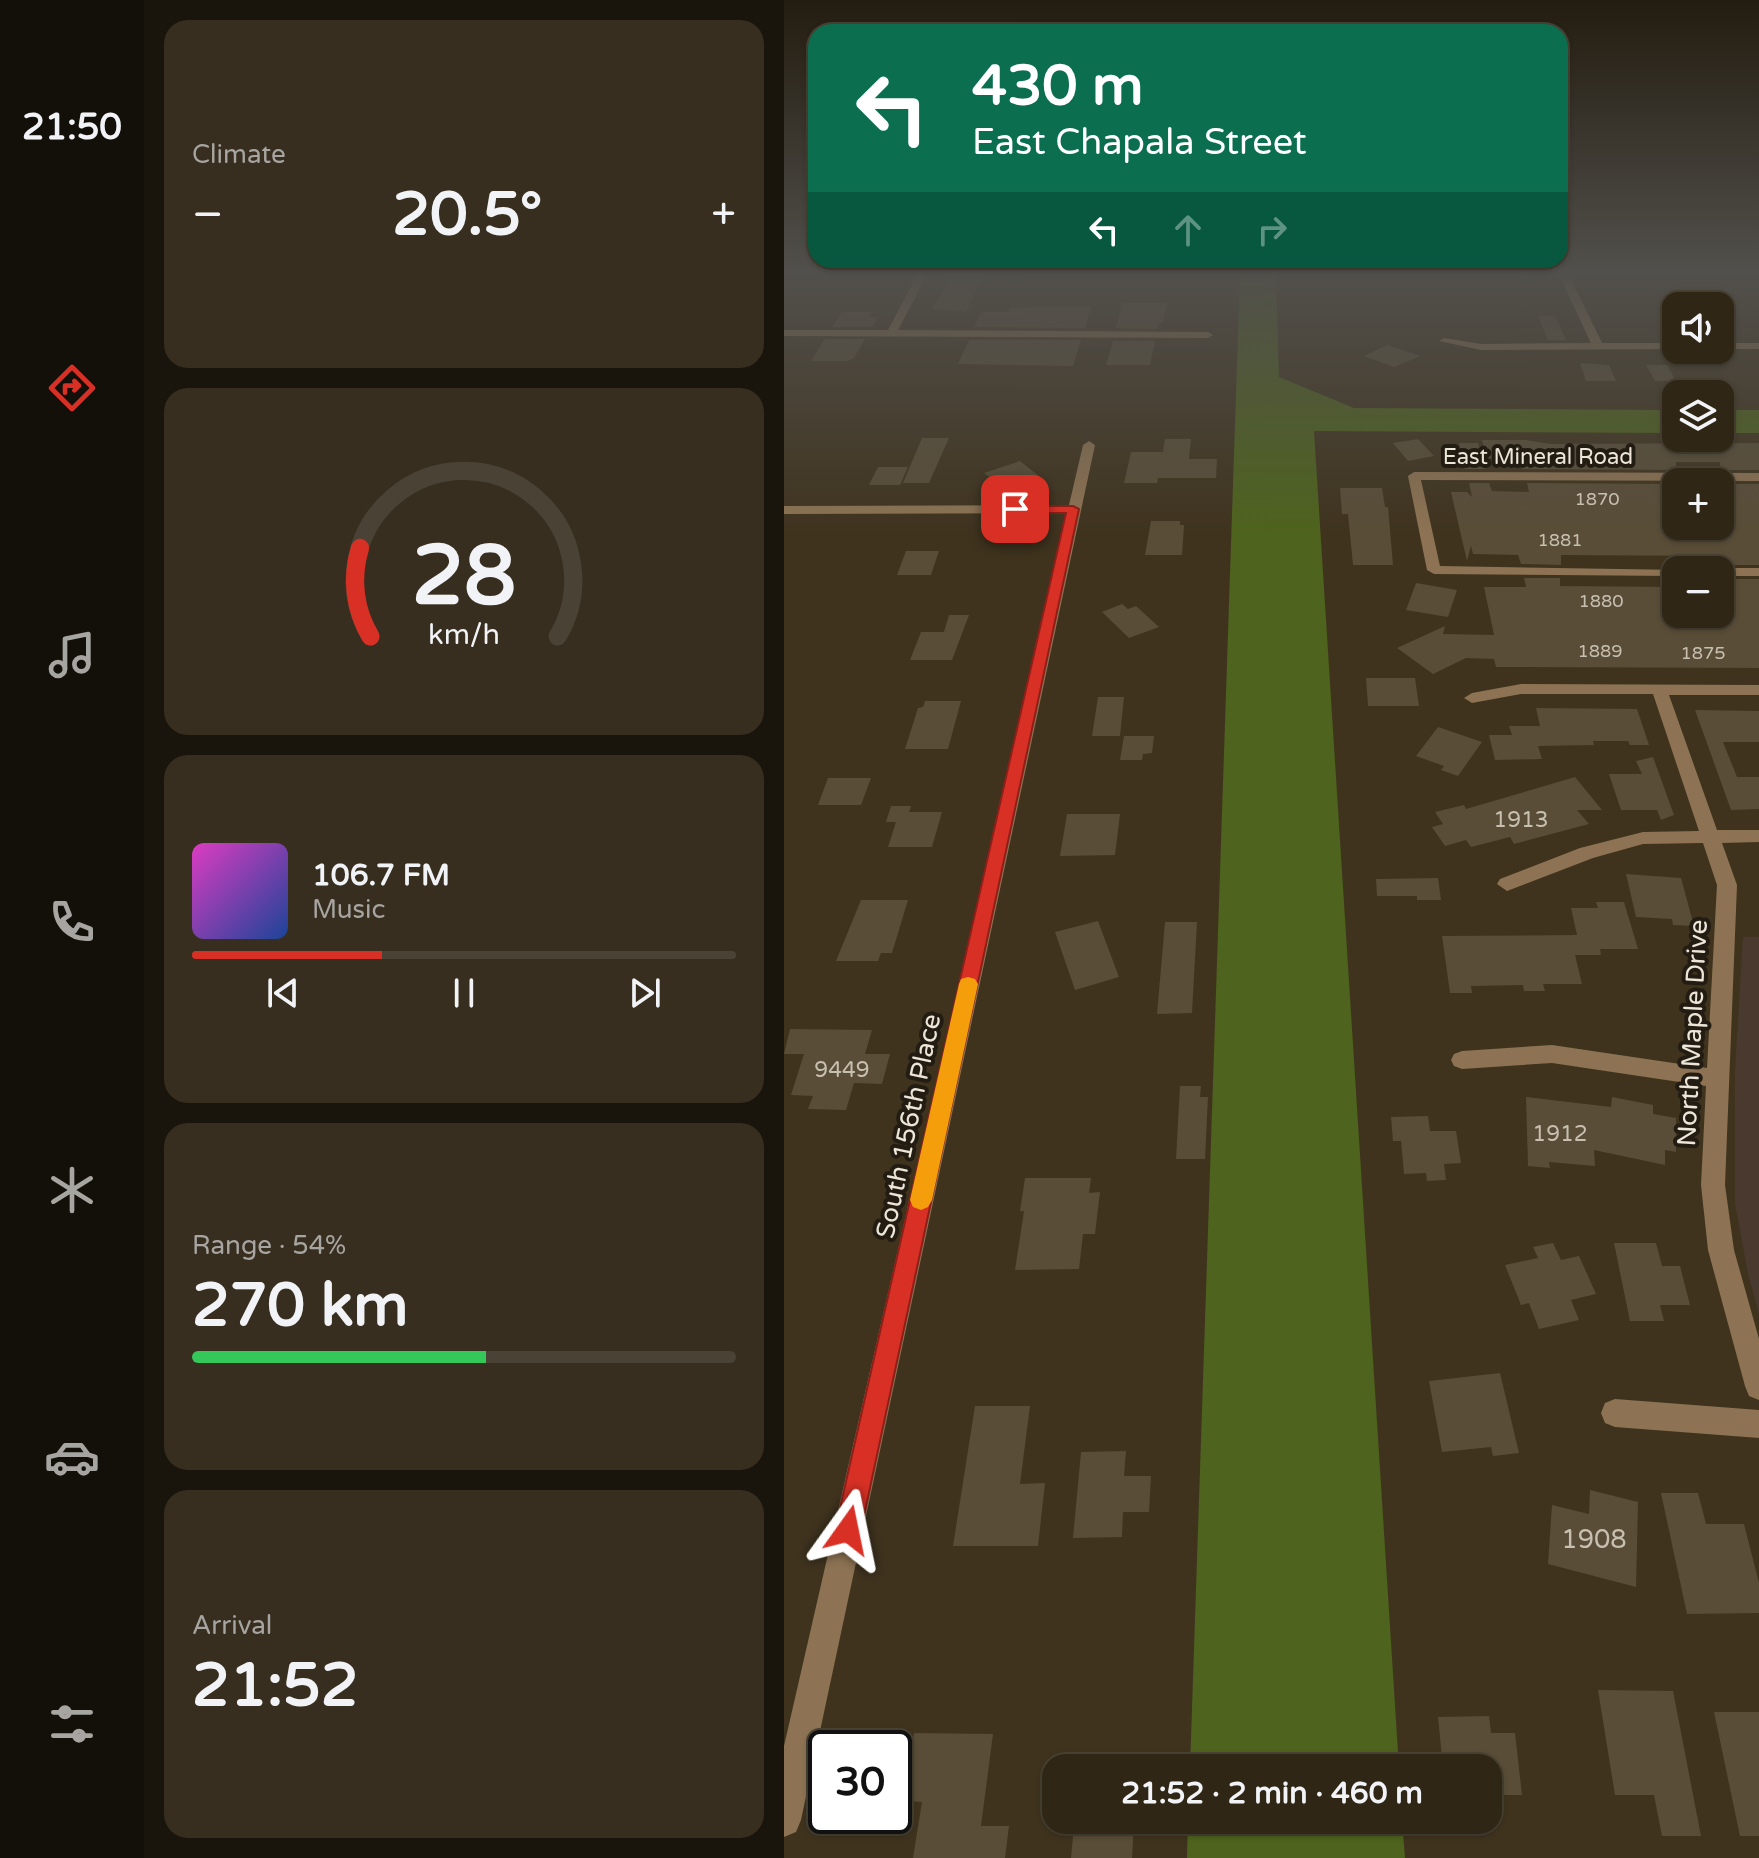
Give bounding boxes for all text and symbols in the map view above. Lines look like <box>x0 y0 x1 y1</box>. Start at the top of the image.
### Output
text: 430 m <box>972 53 1143 120</box>
icon: left <box>840 56 944 160</box>
text: 21:50 <box>22 106 122 149</box>
text: East Chapala Street <box>972 121 1307 164</box>
text: Climate <box>192 139 286 170</box>
text: 20.5° <box>392 179 542 251</box>
text: − <box>192 189 223 242</box>
text: + <box>711 189 736 242</box>
icon: left <box>1082 208 1126 252</box>
icon: ahead <box>1166 208 1210 252</box>
icon: right <box>1250 208 1294 252</box>
map controls <box>1662 292 1734 628</box>
button: sound <box>1662 292 1734 364</box>
icon: directions <box>44 360 100 416</box>
button: layers <box>1662 380 1734 452</box>
street label: East Mineral Road <box>1443 444 1633 470</box>
button: + <box>1662 468 1734 540</box>
pin <box>981 475 1049 543</box>
icon: arrive <box>993 487 1037 531</box>
house number: 1870 <box>1574 488 1620 510</box>
text: 28 <box>412 527 516 627</box>
house number: 1881 <box>1537 529 1583 551</box>
button: − <box>1662 556 1734 628</box>
house number: 1880 <box>1578 590 1624 612</box>
text: km/h <box>428 619 500 653</box>
icon: music <box>44 627 100 683</box>
house number: 1889 <box>1577 640 1623 662</box>
house number: 1875 <box>1680 642 1726 664</box>
house number: 1913 <box>1493 807 1549 833</box>
text: 106.7 FM <box>312 857 450 894</box>
icon: phone <box>44 894 100 950</box>
text: Music <box>312 894 385 925</box>
street label: North Maple Drive <box>1671 919 1714 1147</box>
icon: previous <box>261 971 305 1015</box>
icon: pause <box>442 971 486 1015</box>
icon: next <box>623 971 667 1015</box>
street label: South 156th Place <box>870 1011 947 1241</box>
house number: 9449 <box>814 1057 870 1083</box>
house number: 1912 <box>1532 1121 1588 1147</box>
icon: climate <box>44 1162 100 1218</box>
text: Range · 54% <box>192 1230 346 1261</box>
text: 270 km <box>192 1270 408 1342</box>
icon: car <box>44 1429 100 1485</box>
position arrow <box>806 1488 890 1572</box>
house number: 1908 <box>1561 1524 1627 1555</box>
text: Arrival <box>192 1610 272 1641</box>
text: 21:52 <box>192 1650 358 1722</box>
icon: filters <box>44 1696 100 1752</box>
speed limit sign: 30 <box>808 1730 912 1834</box>
text: 21:52 · 2 min · 460 m <box>1121 1775 1423 1812</box>

